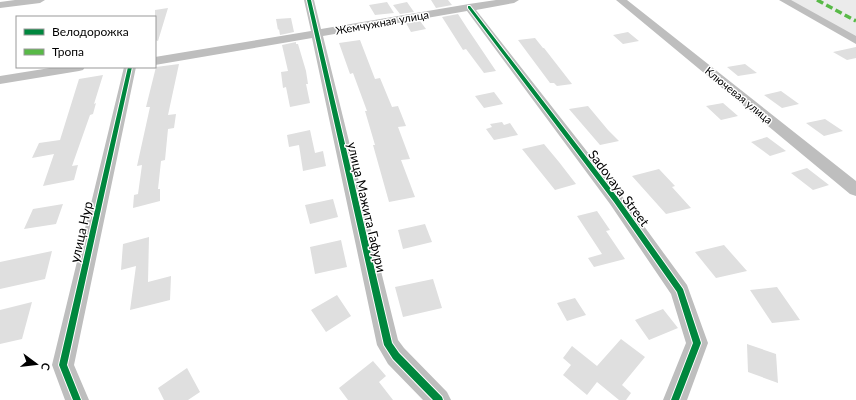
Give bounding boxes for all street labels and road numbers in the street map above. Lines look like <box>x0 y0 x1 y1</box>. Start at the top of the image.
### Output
street label: Жемчужная улица <box>334 7 430 37</box>
street label: Ключевая улица <box>703 64 775 126</box>
street label: улица Мажита Гафури <box>344 140 390 274</box>
street label: Sadovaya Street <box>585 147 653 230</box>
street label: улица Нур <box>66 200 96 264</box>

